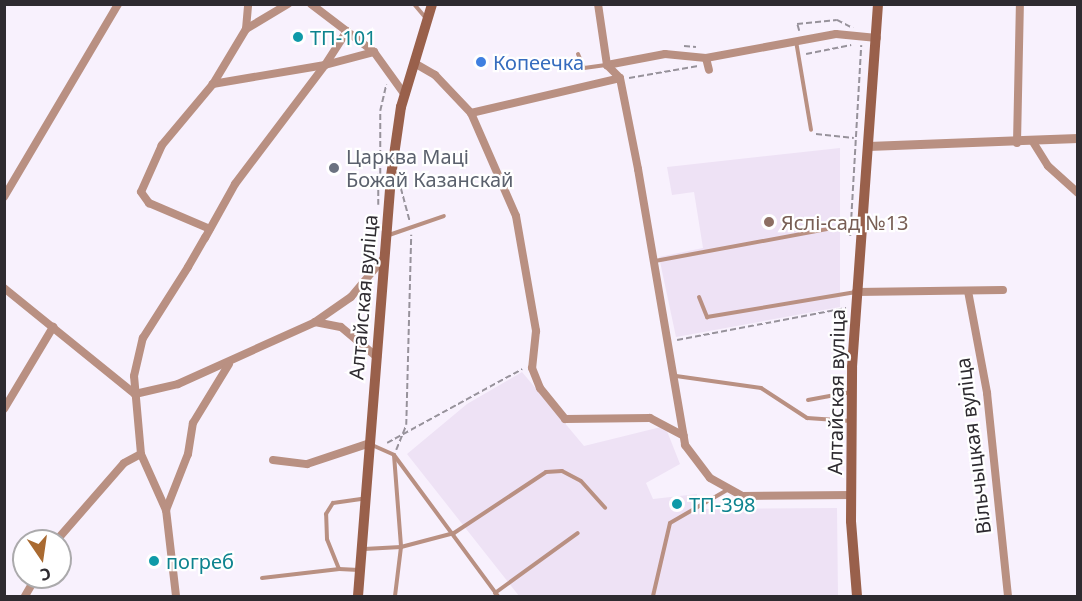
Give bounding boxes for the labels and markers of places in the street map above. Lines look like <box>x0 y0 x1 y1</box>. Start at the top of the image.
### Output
place label: ТП-101 <box>310 25 377 49</box>
marker: ТП-101 <box>291 30 305 44</box>
place label: Копеечка <box>493 50 584 74</box>
marker: Копеечка <box>474 55 488 69</box>
place label: Царква Маці Божай Казанскай <box>346 144 513 191</box>
marker: Царква Маці Божай Казанскай <box>327 161 341 175</box>
place label: Яслі-сад №13 <box>781 210 909 234</box>
marker: Яслі-сад №13 <box>762 215 776 229</box>
place label: ТП-398 <box>689 492 756 516</box>
marker: ТП-398 <box>670 497 684 511</box>
place label: погреб <box>166 549 234 573</box>
marker: погреб <box>147 554 161 568</box>

